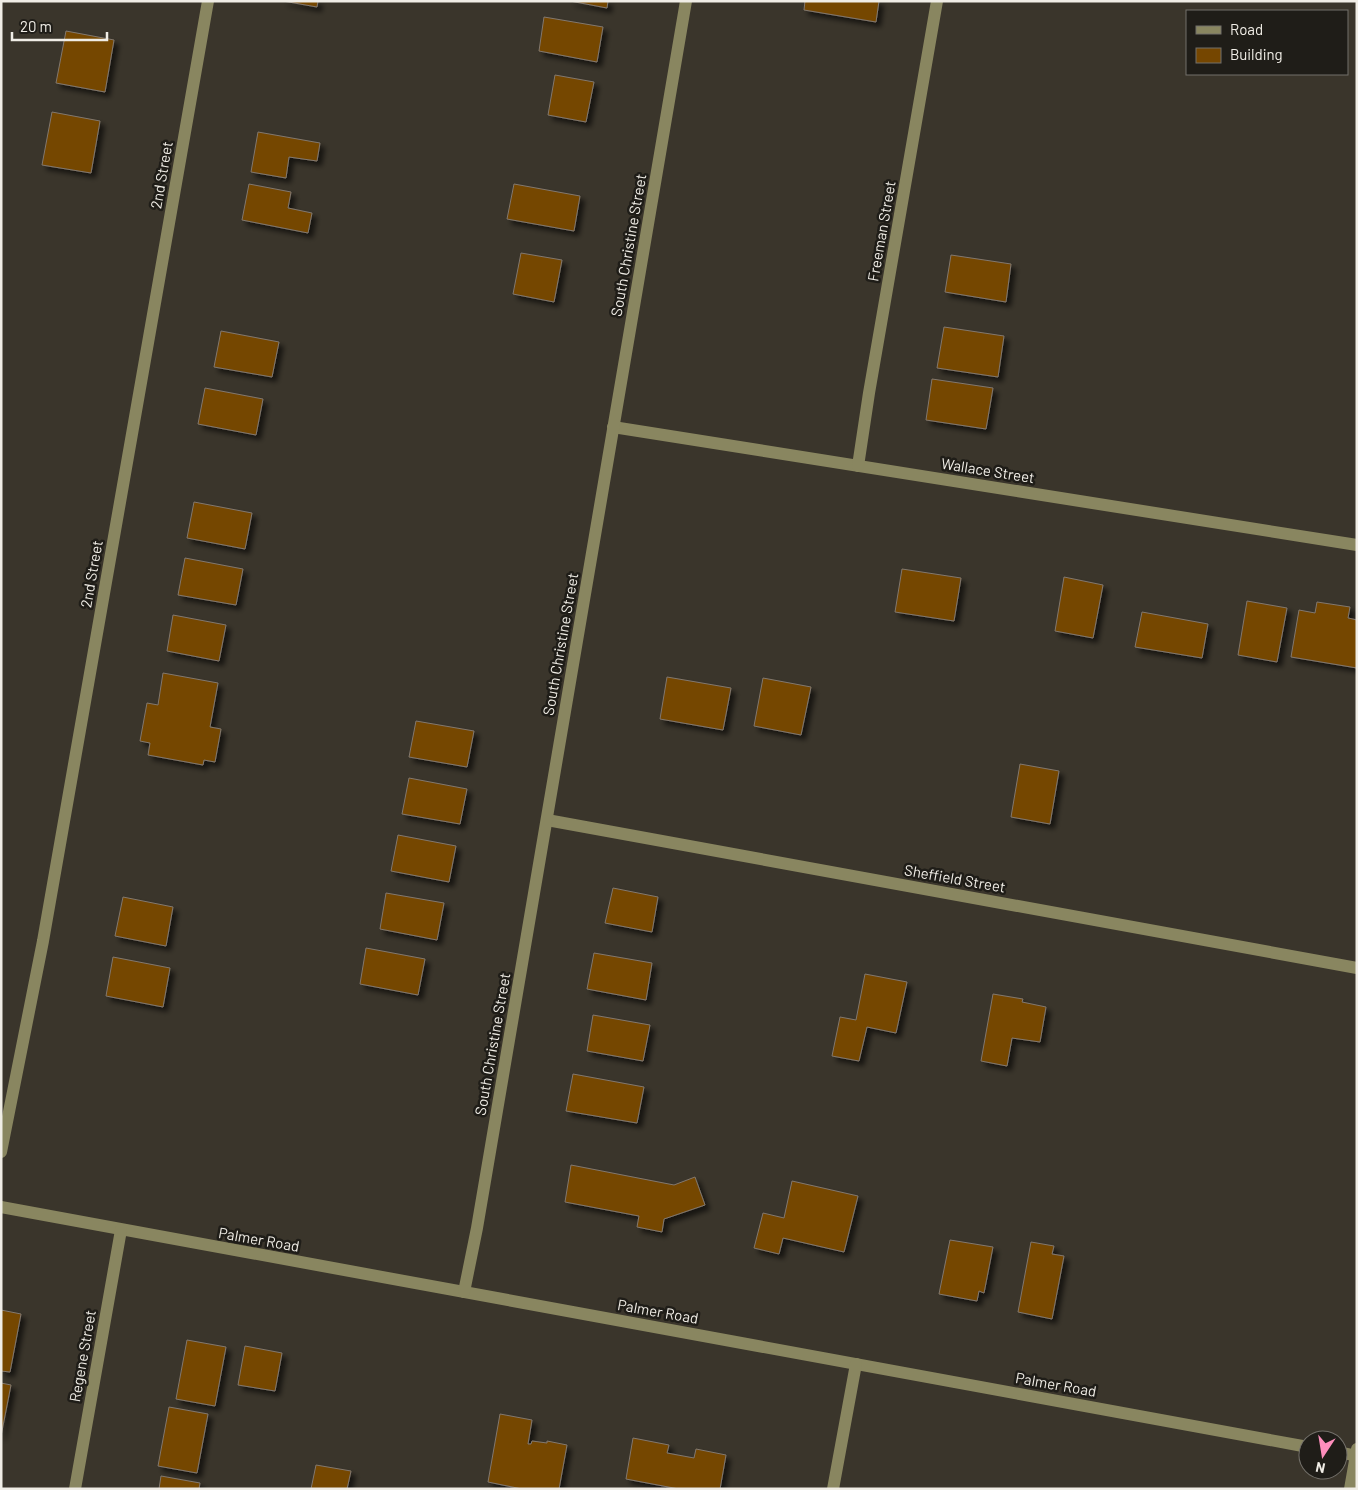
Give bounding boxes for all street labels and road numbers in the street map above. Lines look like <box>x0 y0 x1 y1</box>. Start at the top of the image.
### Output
street label: 2nd Street <box>146 140 176 210</box>
street label: South Christine Street <box>607 172 649 318</box>
street label: Freeman Street <box>863 179 899 283</box>
street label: Wallace Street <box>940 454 1036 486</box>
street label: 2nd Street <box>76 539 106 609</box>
street label: South Christine Street <box>539 571 581 717</box>
street label: Sheffield Street <box>903 860 1007 896</box>
street label: South Christine Street <box>471 971 513 1117</box>
street label: Palmer Road <box>217 1223 301 1255</box>
street label: Palmer Road <box>616 1295 700 1327</box>
street label: Regene Street <box>65 1309 99 1403</box>
street label: Palmer Road <box>1014 1368 1098 1400</box>

